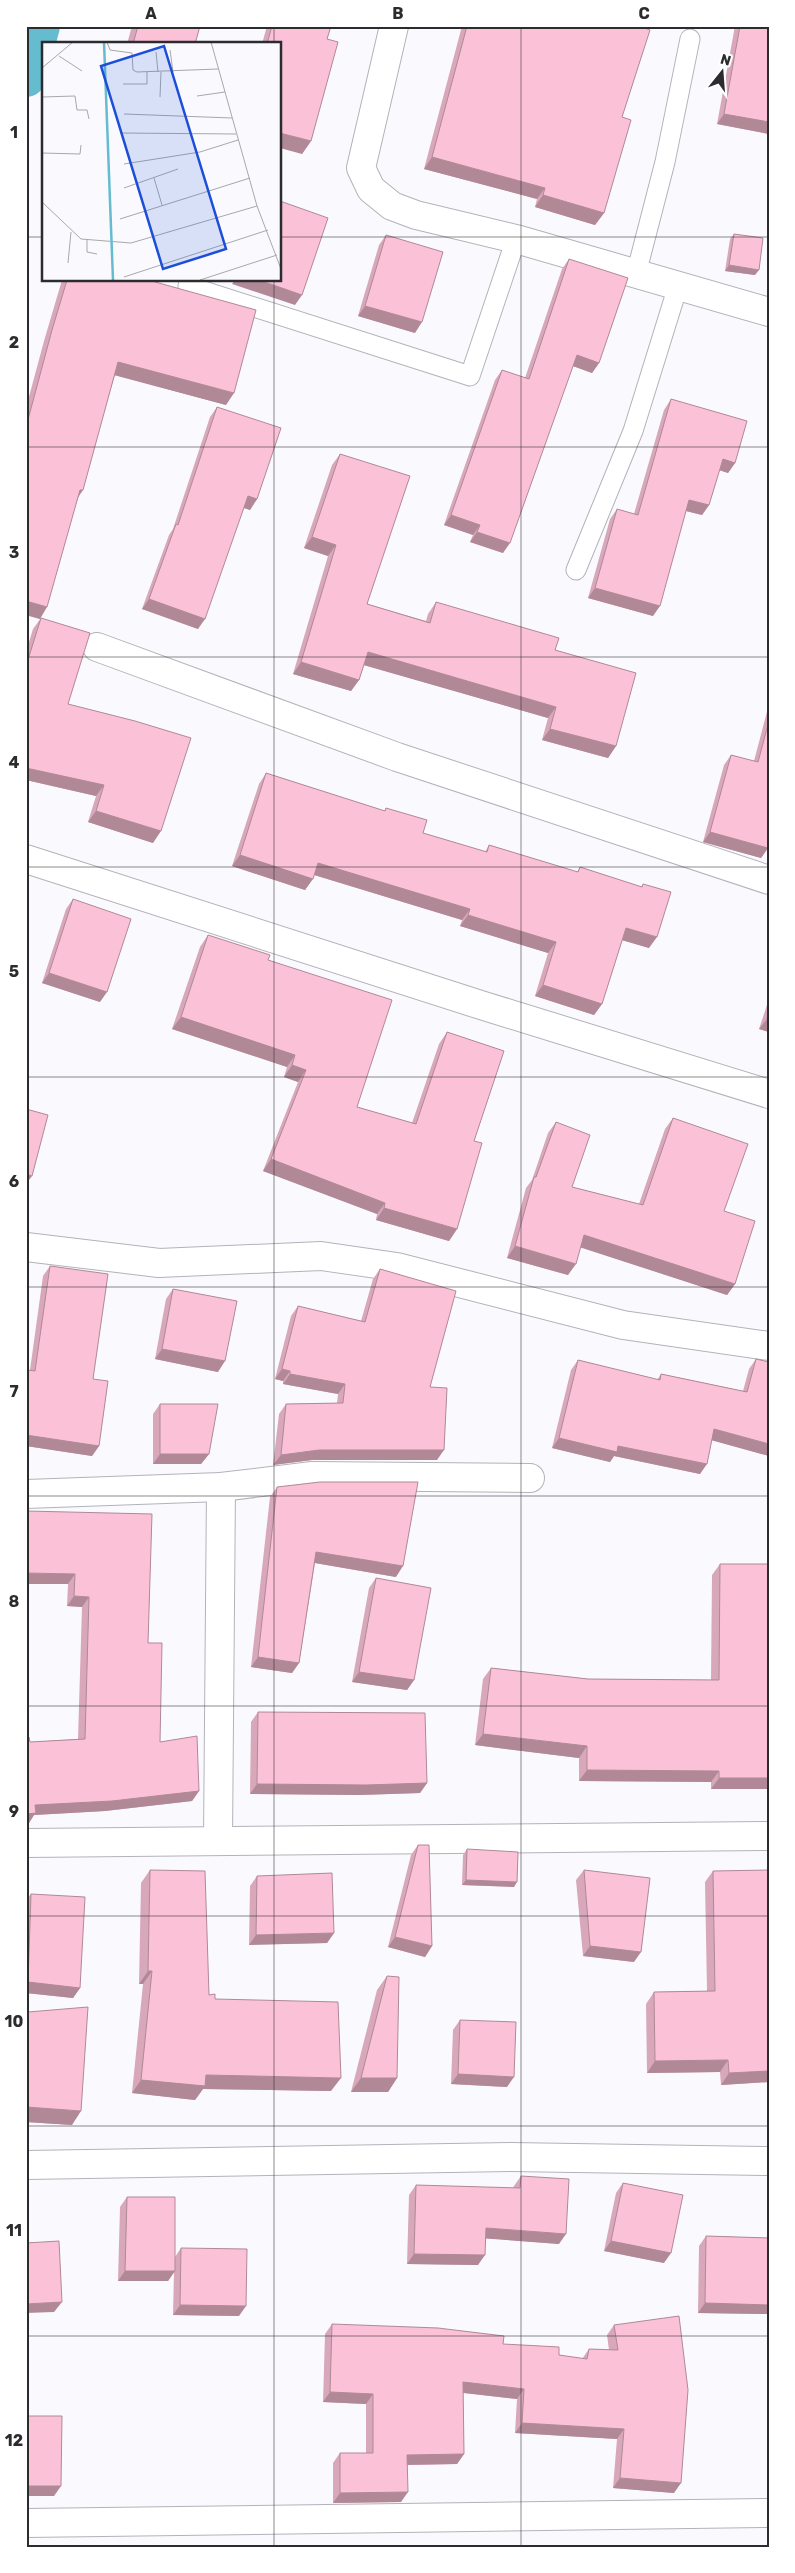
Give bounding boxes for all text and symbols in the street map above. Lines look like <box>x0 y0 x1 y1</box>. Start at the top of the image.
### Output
text: A <box>145 4 157 23</box>
text: B <box>392 4 404 23</box>
text: C <box>638 4 650 23</box>
inset map <box>42 42 281 281</box>
north arrow <box>698 48 748 98</box>
text: N <box>718 50 733 70</box>
text: 1 <box>10 123 18 142</box>
text: 2 <box>9 333 19 352</box>
text: 3 <box>9 543 19 562</box>
text: 4 <box>9 753 20 772</box>
text: 5 <box>9 962 19 981</box>
text: 6 <box>9 1172 19 1191</box>
text: 7 <box>9 1382 19 1401</box>
text: 8 <box>9 1592 20 1611</box>
text: 9 <box>9 1802 19 1821</box>
text: 10 <box>5 2012 24 2031</box>
text: 11 <box>6 2221 22 2240</box>
text: 12 <box>5 2431 23 2450</box>

